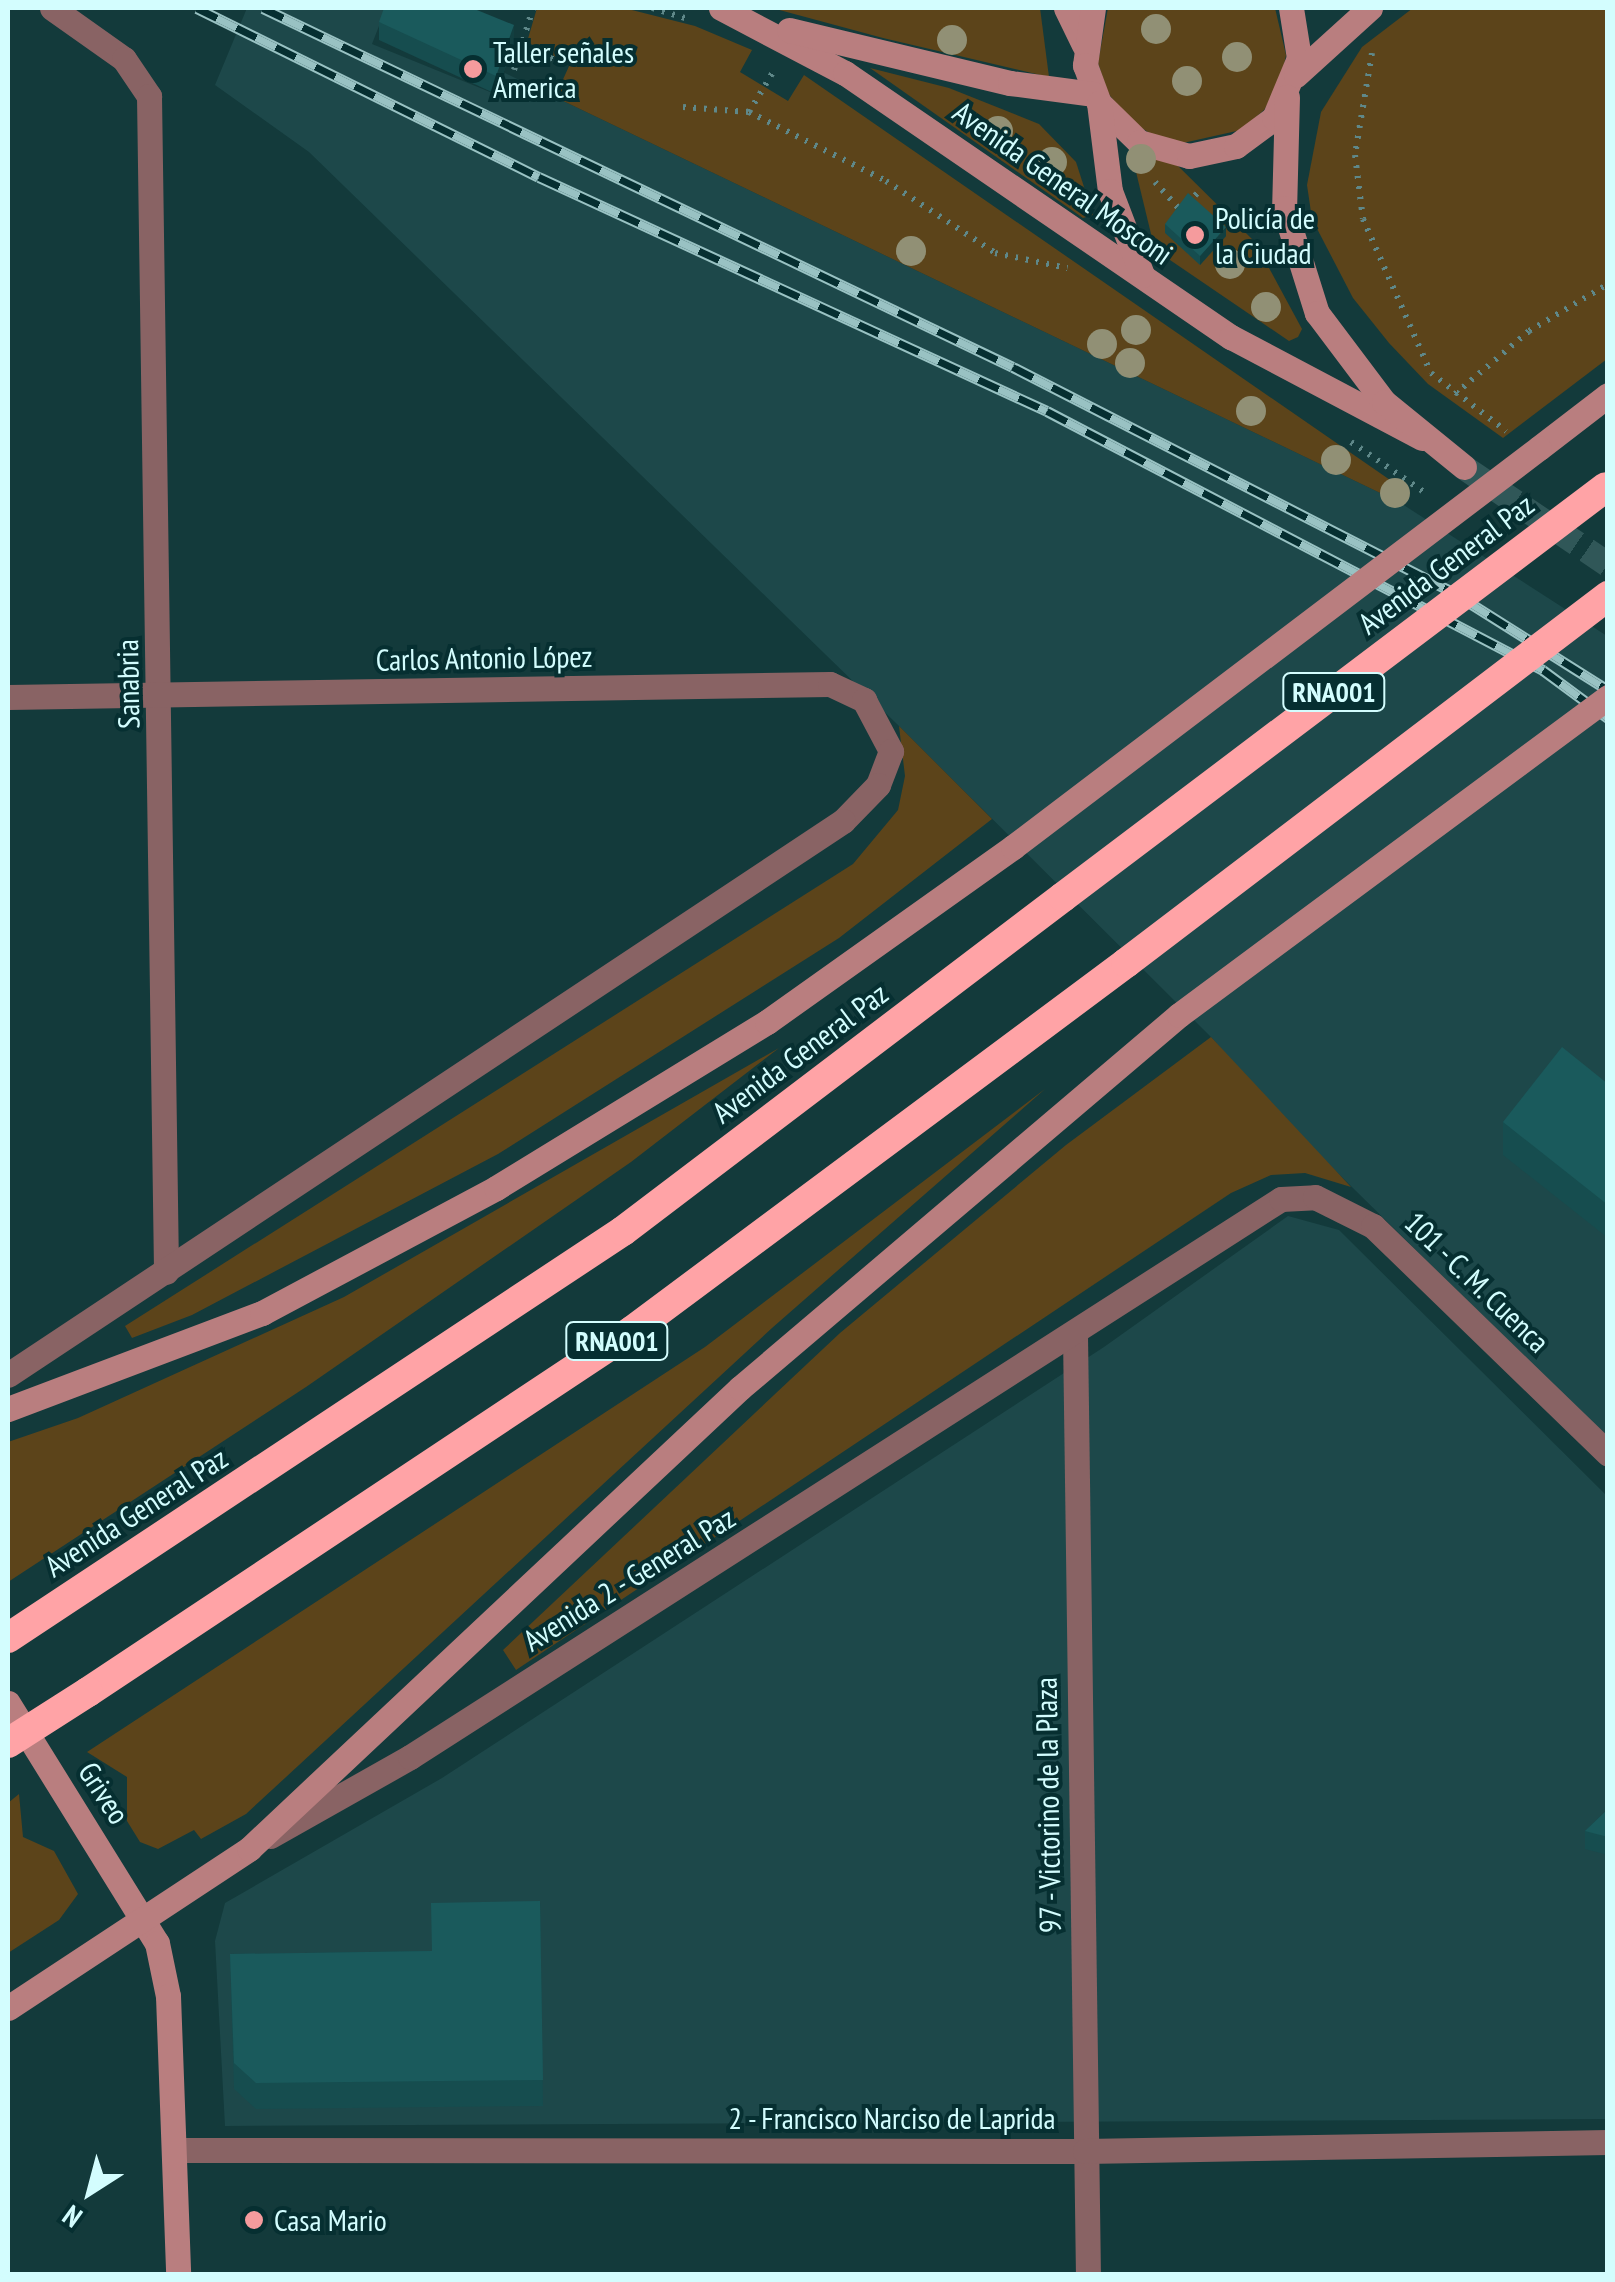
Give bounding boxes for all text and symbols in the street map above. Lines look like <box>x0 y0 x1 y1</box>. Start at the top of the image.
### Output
place label: Taller señales America <box>493 34 634 104</box>
marker: Taller señales America <box>462 58 484 80</box>
street label: Avenida General Mosconi <box>946 94 1180 272</box>
place label: Policía de la Ciudad <box>1215 200 1315 270</box>
marker: Policía de la Ciudad <box>1184 224 1206 246</box>
street label: Avenida General Paz <box>1351 486 1541 642</box>
street label: Carlos Antonio López <box>375 638 593 678</box>
street label: Sanabria <box>109 639 147 729</box>
road number: RNA001 <box>1282 669 1386 715</box>
street label: Avenida General Paz <box>705 975 895 1131</box>
street label: 101 - C. M. Cuenca <box>1395 1202 1559 1362</box>
road number: RNA001 <box>564 1318 670 1364</box>
street label: Avenida General Paz <box>38 1440 234 1584</box>
street label: Avenida 2 - General Paz <box>516 1499 742 1659</box>
street label: 97 - Victorino de la Plaza <box>1028 1675 1068 1935</box>
street label: Griveo <box>71 1755 137 1831</box>
street label: 2 - Francisco Narciso de Laprida <box>727 2100 1057 2136</box>
north arrow <box>40 2142 140 2242</box>
text: N <box>55 2197 89 2236</box>
place label: Casa Mario <box>274 2202 387 2238</box>
marker: Casa Mario <box>243 2209 265 2231</box>

